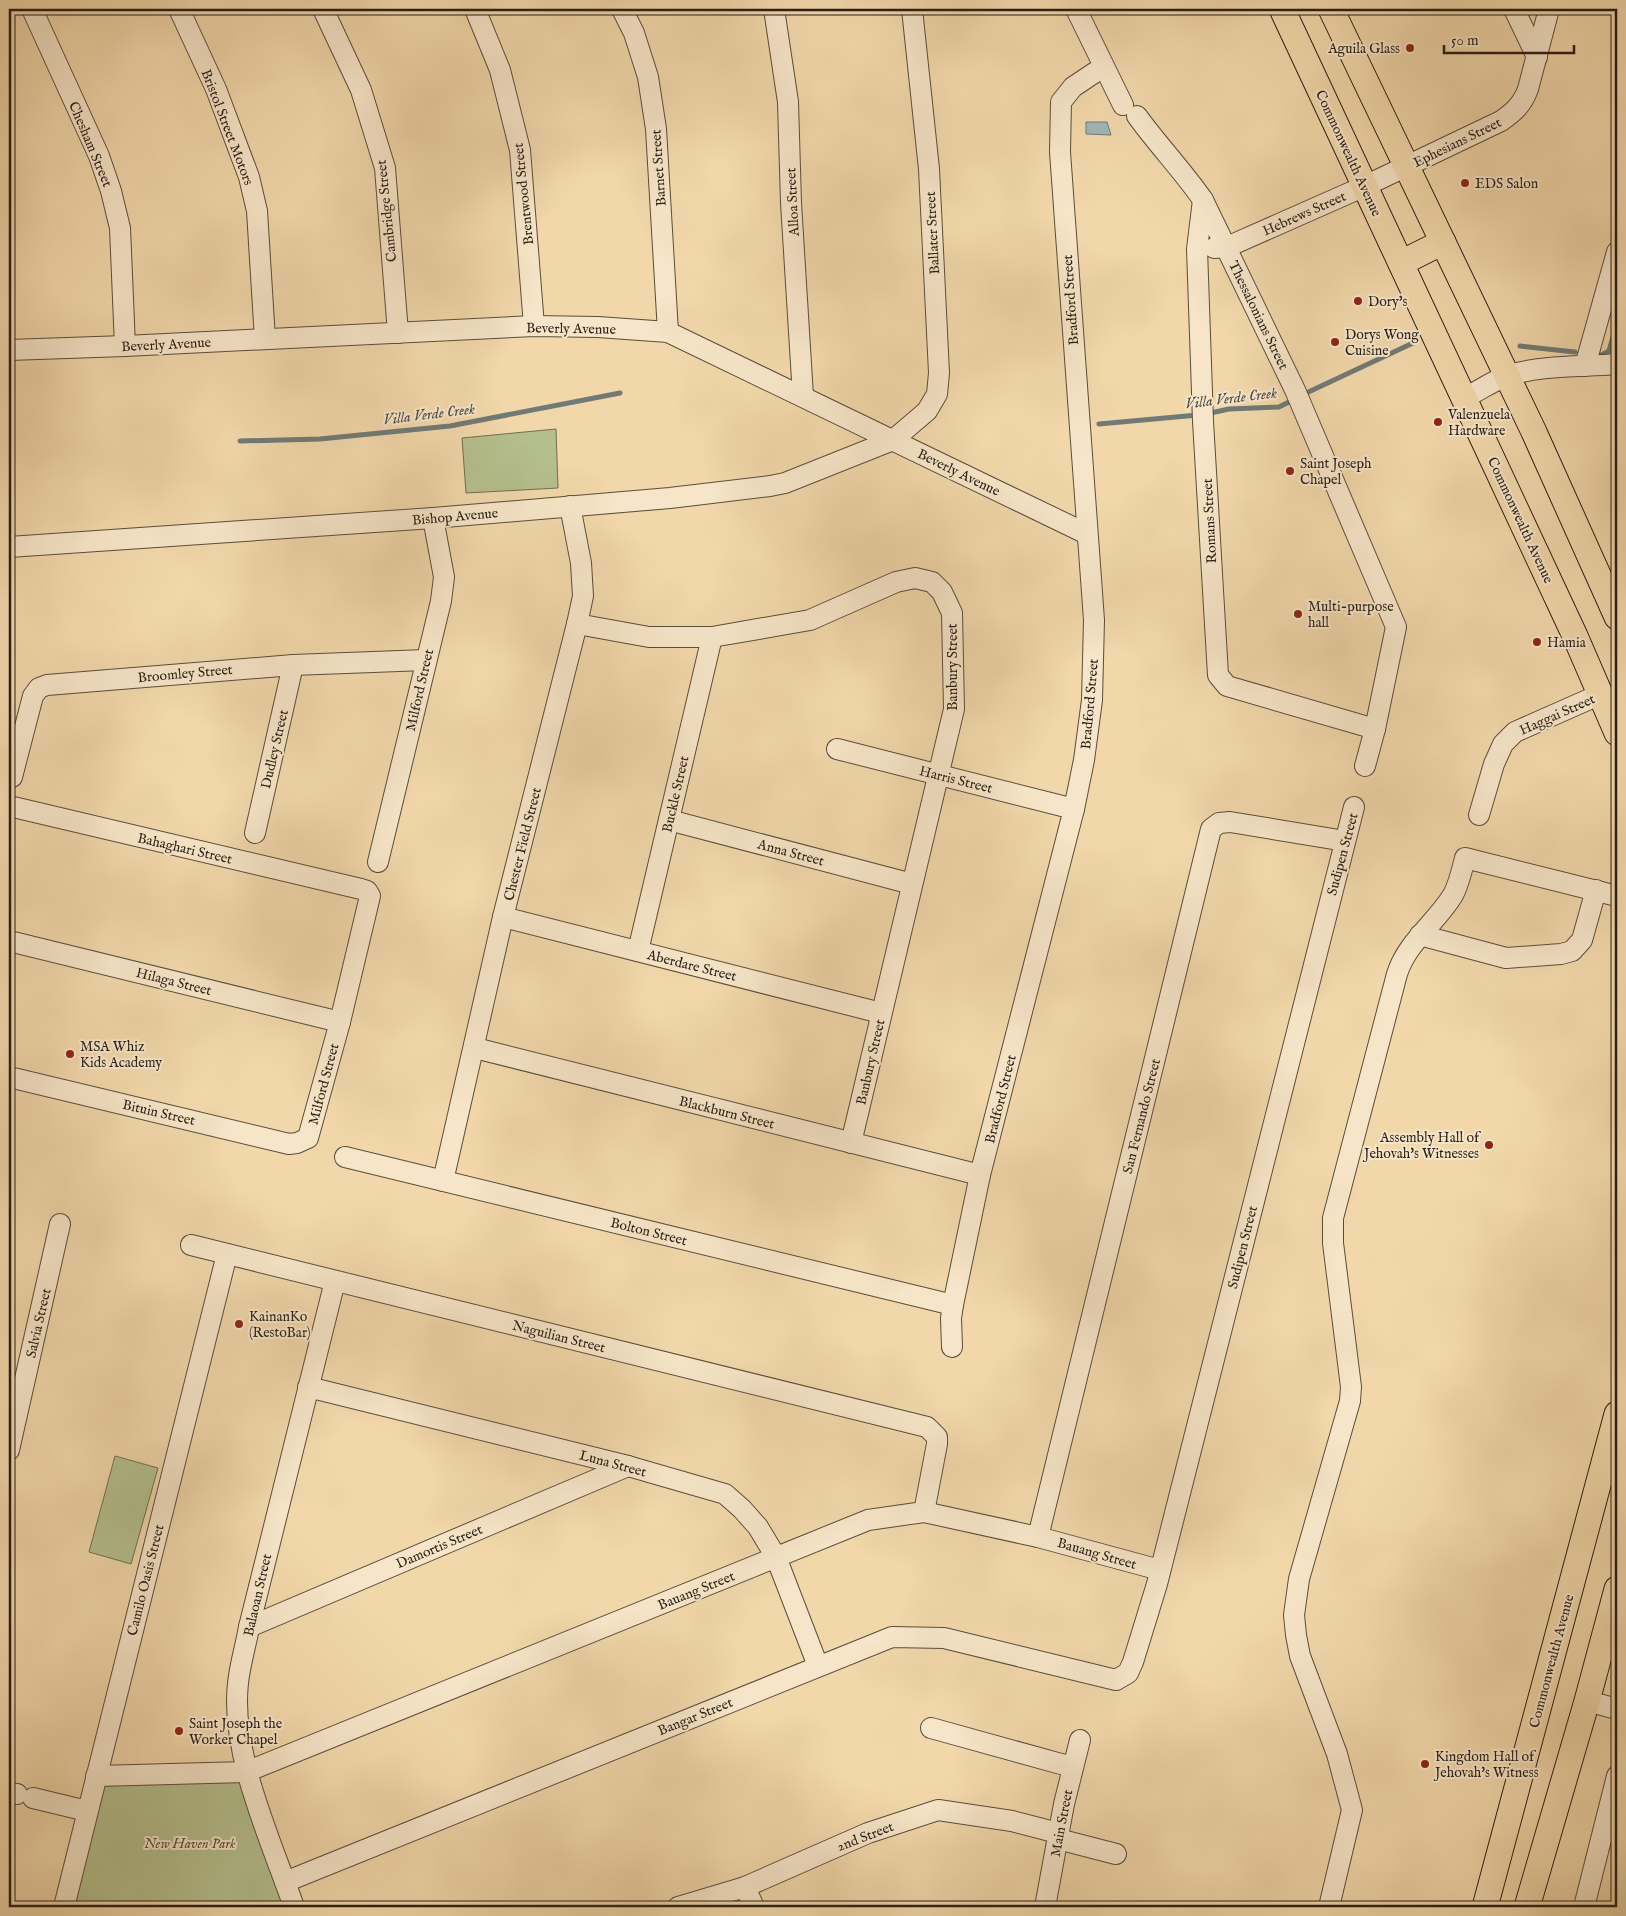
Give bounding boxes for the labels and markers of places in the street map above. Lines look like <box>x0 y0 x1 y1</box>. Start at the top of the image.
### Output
place label: Aguila Glass <box>1327 40 1400 58</box>
marker: Aguila Glass <box>1404 42 1416 54</box>
place label: EDS Salon <box>1475 175 1539 193</box>
marker: EDS Salon <box>1459 177 1471 189</box>
place label: Dory's <box>1368 293 1408 311</box>
marker: Dory's <box>1352 295 1364 307</box>
place label: Dorys Wong Cuisine <box>1345 326 1419 360</box>
marker: Dorys Wong Cuisine <box>1329 336 1341 348</box>
place label: Valenzuela Hardware <box>1447 406 1511 440</box>
marker: Valenzuela Hardware <box>1432 416 1444 428</box>
place label: Saint Joseph Chapel <box>1300 455 1372 489</box>
marker: Saint Joseph Chapel <box>1284 465 1296 477</box>
place label: Multi-purpose hall <box>1308 598 1394 632</box>
marker: Multi-purpose hall <box>1292 608 1304 620</box>
place label: Hamia <box>1547 634 1587 652</box>
marker: Hamia <box>1531 636 1543 648</box>
place label: MSA Whiz Kids Academy <box>80 1038 162 1072</box>
marker: MSA Whiz Kids Academy <box>64 1048 76 1060</box>
place label: Assembly Hall of Jehovah's Witnesses <box>1362 1129 1482 1163</box>
marker: Assembly Hall of Jehovah's Witnesses <box>1483 1139 1495 1151</box>
place label: KainanKo (RestoBar) <box>249 1308 311 1342</box>
marker: KainanKo (RestoBar) <box>233 1318 245 1330</box>
place label: Saint Joseph the Worker Chapel <box>189 1715 283 1749</box>
marker: Saint Joseph the Worker Chapel <box>173 1725 185 1737</box>
place label: Kingdom Hall of Jehovah's Witness <box>1433 1748 1539 1782</box>
marker: Kingdom Hall of Jehovah's Witness <box>1419 1758 1431 1770</box>

